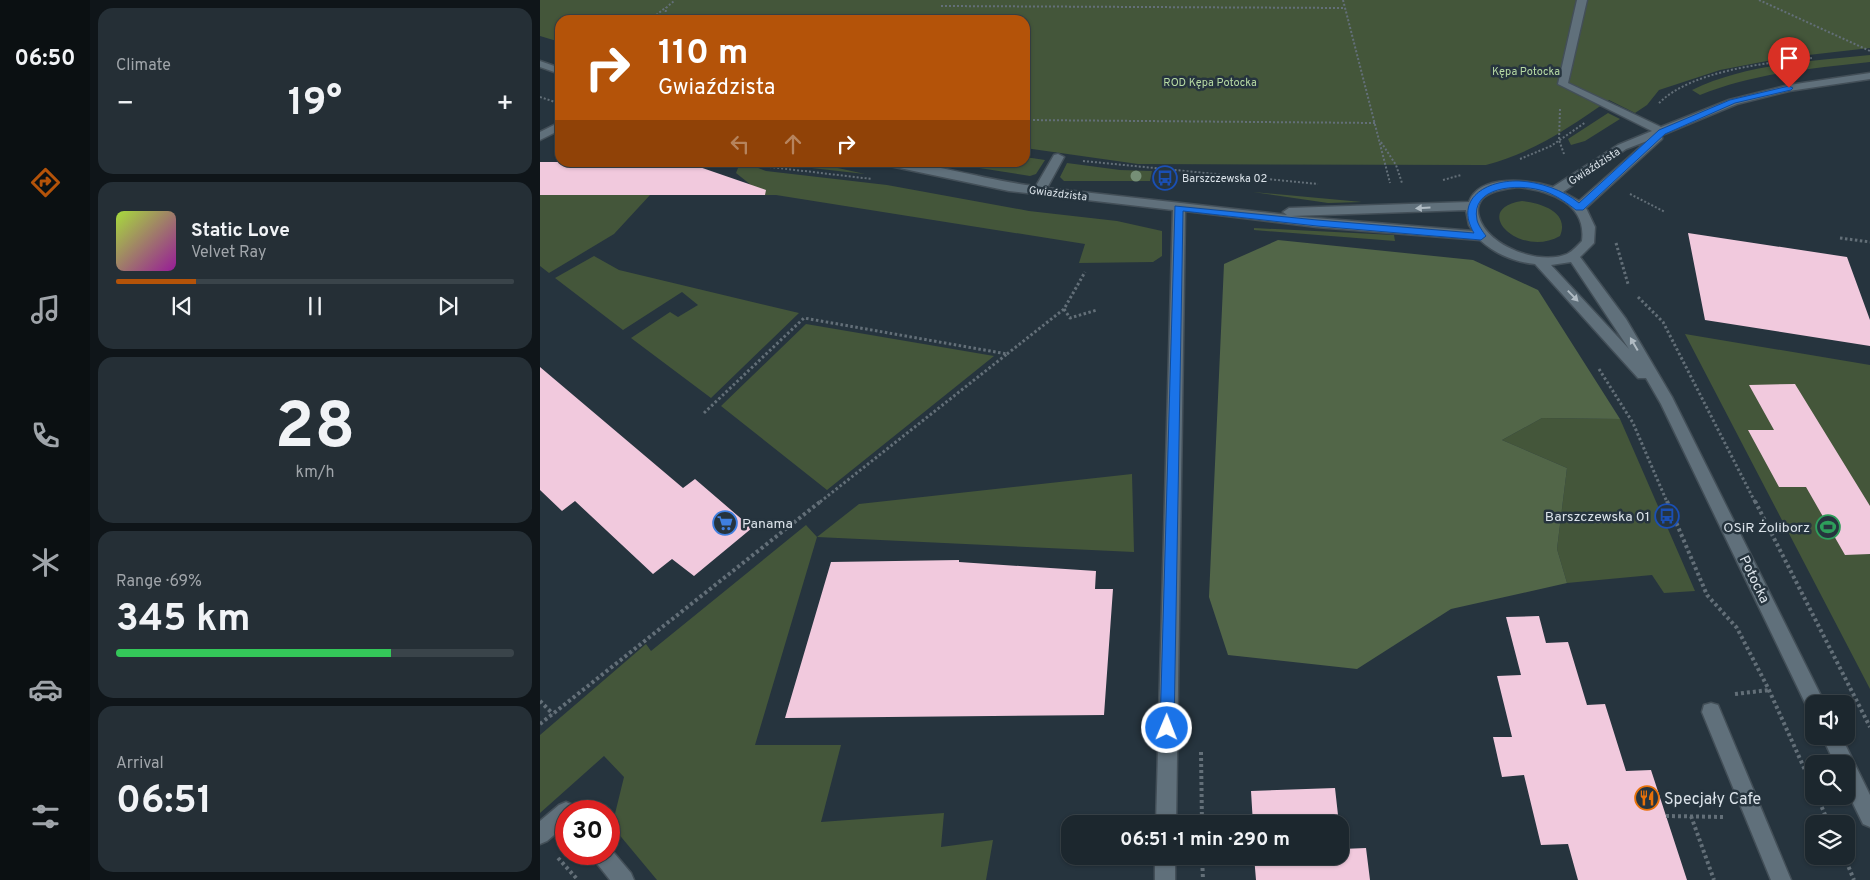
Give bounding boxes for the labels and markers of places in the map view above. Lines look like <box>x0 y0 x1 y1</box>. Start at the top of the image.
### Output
pin <box>1768 37 1810 88</box>
bus stop icon: Barszczewska 02 <box>1152 165 1178 191</box>
place label: Barszczewska 02 <box>1182 172 1267 186</box>
bus stop icon: Barszczewska 01 <box>1654 503 1680 529</box>
place label: Barszczewska 01 <box>1545 509 1650 526</box>
supermarket icon: Panama <box>712 510 738 536</box>
sports icon: OSiR Żoliborz <box>1815 514 1841 540</box>
place label: Panama <box>742 516 793 533</box>
place label: OSiR Żoliborz <box>1723 519 1810 537</box>
restaurant icon: Specjały Cafe <box>1634 785 1660 811</box>
place label: Specjały Cafe <box>1664 790 1761 810</box>

